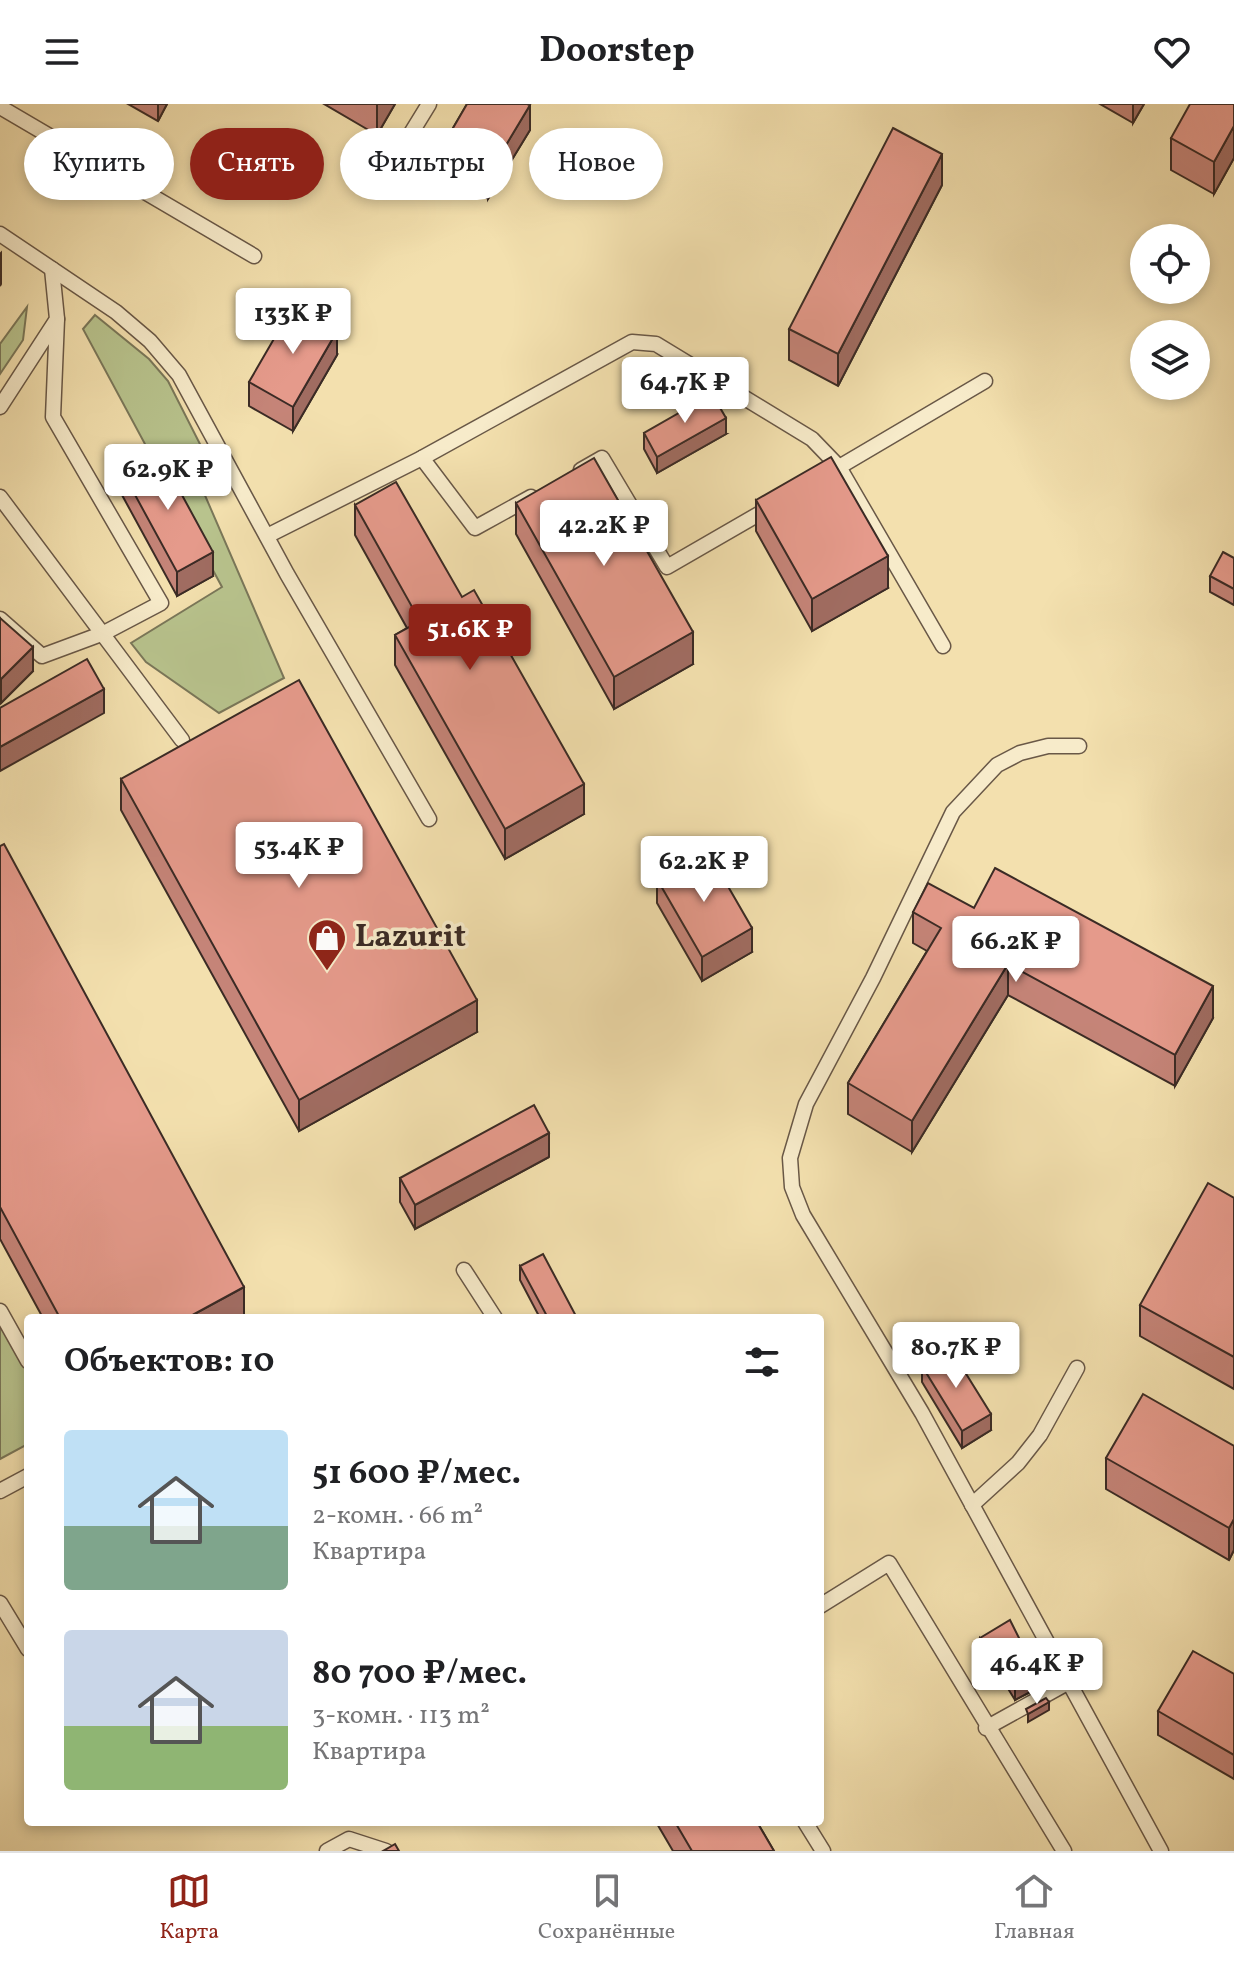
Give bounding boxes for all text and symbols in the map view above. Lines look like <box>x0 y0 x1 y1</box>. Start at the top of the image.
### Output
text: Doorstep <box>539 27 695 77</box>
icon: menu <box>40 30 84 74</box>
icon: heart <box>1150 30 1194 74</box>
chip: Купить <box>24 128 174 200</box>
chip: Снять <box>190 128 324 200</box>
chip: Фильтры <box>340 128 513 200</box>
chip: Новое <box>529 128 663 200</box>
map controls <box>1130 224 1210 400</box>
button: locate <box>1130 224 1210 304</box>
pin: 133K ₽ <box>228 288 358 356</box>
text: 133K ₽ <box>254 296 332 332</box>
button: layers <box>1130 320 1210 400</box>
pin: 64.7K ₽ <box>611 357 759 425</box>
text: 64.7K ₽ <box>640 365 730 401</box>
pin: 62.9K ₽ <box>94 444 242 512</box>
text: 62.9K ₽ <box>122 452 214 488</box>
pin: 42.2K ₽ <box>530 500 678 568</box>
text: 42.2K ₽ <box>558 508 650 544</box>
pin: 51.6K ₽ <box>396 604 544 672</box>
text: 51.6K ₽ <box>427 612 513 648</box>
pin: 53.4K ₽ <box>225 822 373 890</box>
text: 53.4K ₽ <box>254 830 344 866</box>
pin: 62.2K ₽ <box>630 836 778 904</box>
text: 62.2K ₽ <box>659 844 749 880</box>
place label: Lazurit <box>355 916 466 960</box>
pin: 66.2K ₽ <box>942 916 1090 984</box>
shop icon: Lazurit <box>306 917 348 972</box>
text: 66.2K ₽ <box>970 924 1062 960</box>
pin: 80.7K ₽ <box>882 1322 1030 1390</box>
text: 80.7K ₽ <box>910 1330 1002 1366</box>
text: Объектов: 10 <box>64 1339 274 1386</box>
icon: filters <box>740 1340 784 1384</box>
text: 51 600 ₽/мес. <box>312 1451 521 1498</box>
icon: home <box>128 1462 224 1558</box>
text: 2-комн. · 66 m² <box>312 1498 483 1534</box>
text: Квартира <box>312 1534 426 1570</box>
pin: 46.4K ₽ <box>963 1638 1111 1706</box>
text: 46.4K ₽ <box>990 1646 1084 1682</box>
text: 80 700 ₽/мес. <box>312 1651 527 1698</box>
icon: home <box>128 1662 224 1758</box>
text: 3-комн. · 113 m² <box>312 1698 490 1734</box>
text: Квартира <box>312 1734 426 1770</box>
tab: Карта <box>159 1869 219 1948</box>
tab: Сохранённые <box>538 1869 675 1948</box>
tab: Главная <box>994 1869 1075 1948</box>

